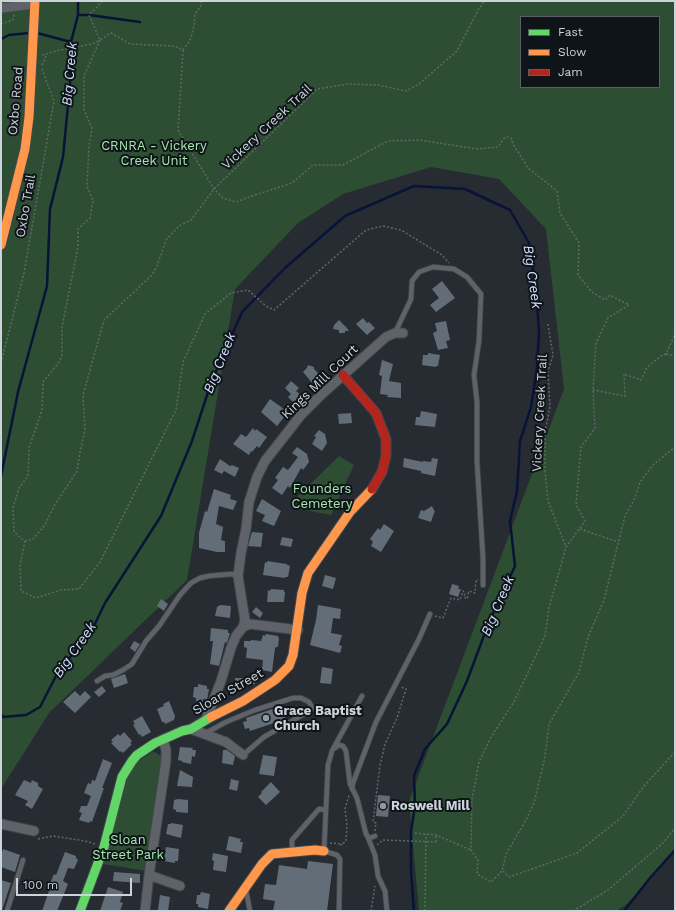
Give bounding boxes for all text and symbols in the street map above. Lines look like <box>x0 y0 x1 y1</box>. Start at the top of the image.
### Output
legend <box>520 16 660 88</box>
text: Fast <box>558 25 583 39</box>
water label: Big Creek <box>59 41 81 107</box>
text: Slow <box>558 45 586 59</box>
text: Jam <box>558 65 583 79</box>
street label: Oxbo Road <box>5 66 27 136</box>
street label: Vickery Creek Trail <box>219 81 315 173</box>
park label: CRNRA - Vickery Creek Unit <box>101 138 207 169</box>
street label: Oxbo Trail <box>13 173 39 239</box>
water label: Big Creek <box>519 244 545 310</box>
water label: Big Creek <box>200 330 240 396</box>
street label: Kings Mill Court <box>279 342 361 422</box>
street label: Vickery Creek Trail <box>529 354 551 472</box>
park label: Founders Cemetery <box>291 481 353 512</box>
water label: Big Creek <box>478 573 518 639</box>
water label: Big Creek <box>50 619 100 681</box>
street label: Sloan Street <box>190 665 266 719</box>
place label: Grace Baptist Church <box>274 703 362 734</box>
marker: Grace Baptist Church <box>261 713 271 723</box>
place label: Roswell Mill <box>391 798 470 814</box>
marker: Roswell Mill <box>378 801 388 811</box>
park label: Sloan Street Park <box>92 832 164 863</box>
scale bar <box>18 870 134 896</box>
text: 100 m <box>23 878 58 892</box>

